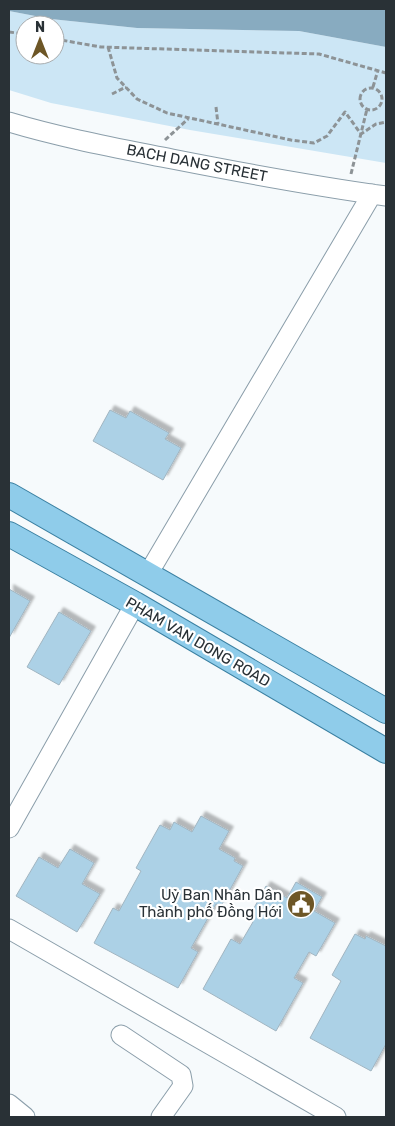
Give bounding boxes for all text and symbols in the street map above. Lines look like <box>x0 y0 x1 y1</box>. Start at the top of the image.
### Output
north arrow <box>15 15 65 65</box>
text: N <box>35 19 45 36</box>
street label: BACH DANG STREET <box>125 140 269 186</box>
street label: PHAM VAN DONG ROAD <box>123 593 273 691</box>
place label: Uỷ Ban Nhân Dân Thành phố Đồng Hới <box>139 886 282 921</box>
public building icon: Uỷ Ban Nhân Dân Thành phố Đồng Hới <box>286 889 316 919</box>

